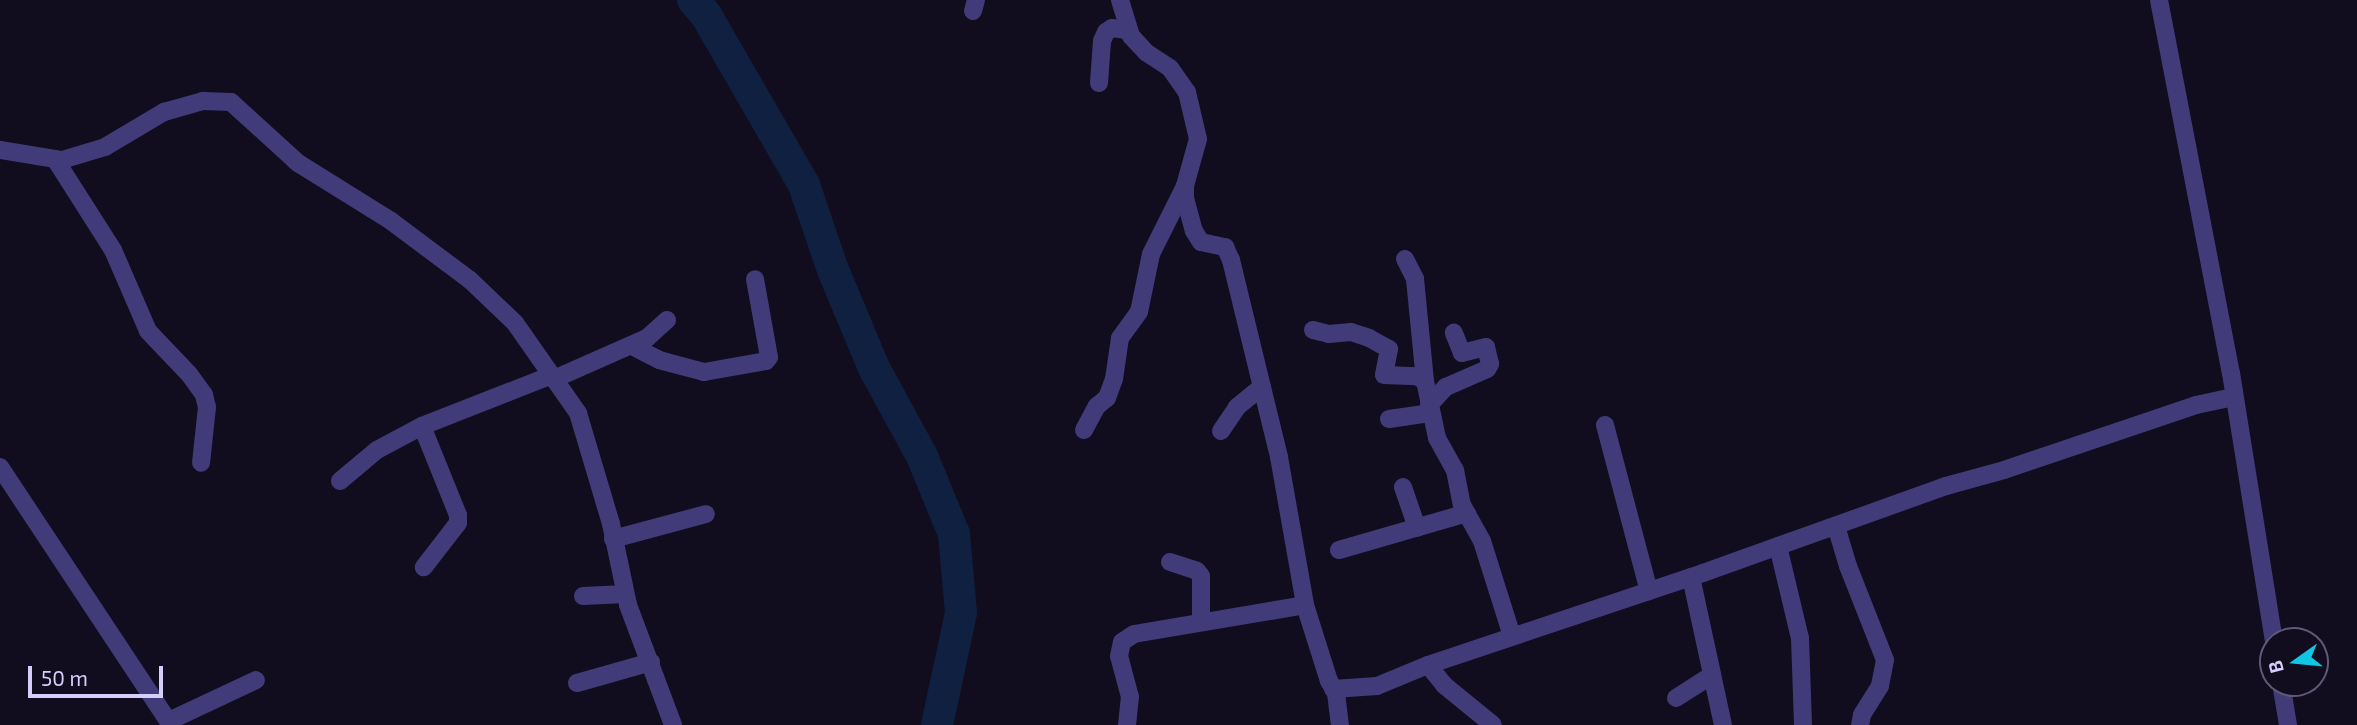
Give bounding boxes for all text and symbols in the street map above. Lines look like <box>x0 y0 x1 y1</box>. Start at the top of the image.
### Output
north arrow <box>2259 627 2329 697</box>
scale bar <box>32 652 166 696</box>
text: B <box>2262 658 2288 676</box>
text: 50 m <box>41 665 88 690</box>

